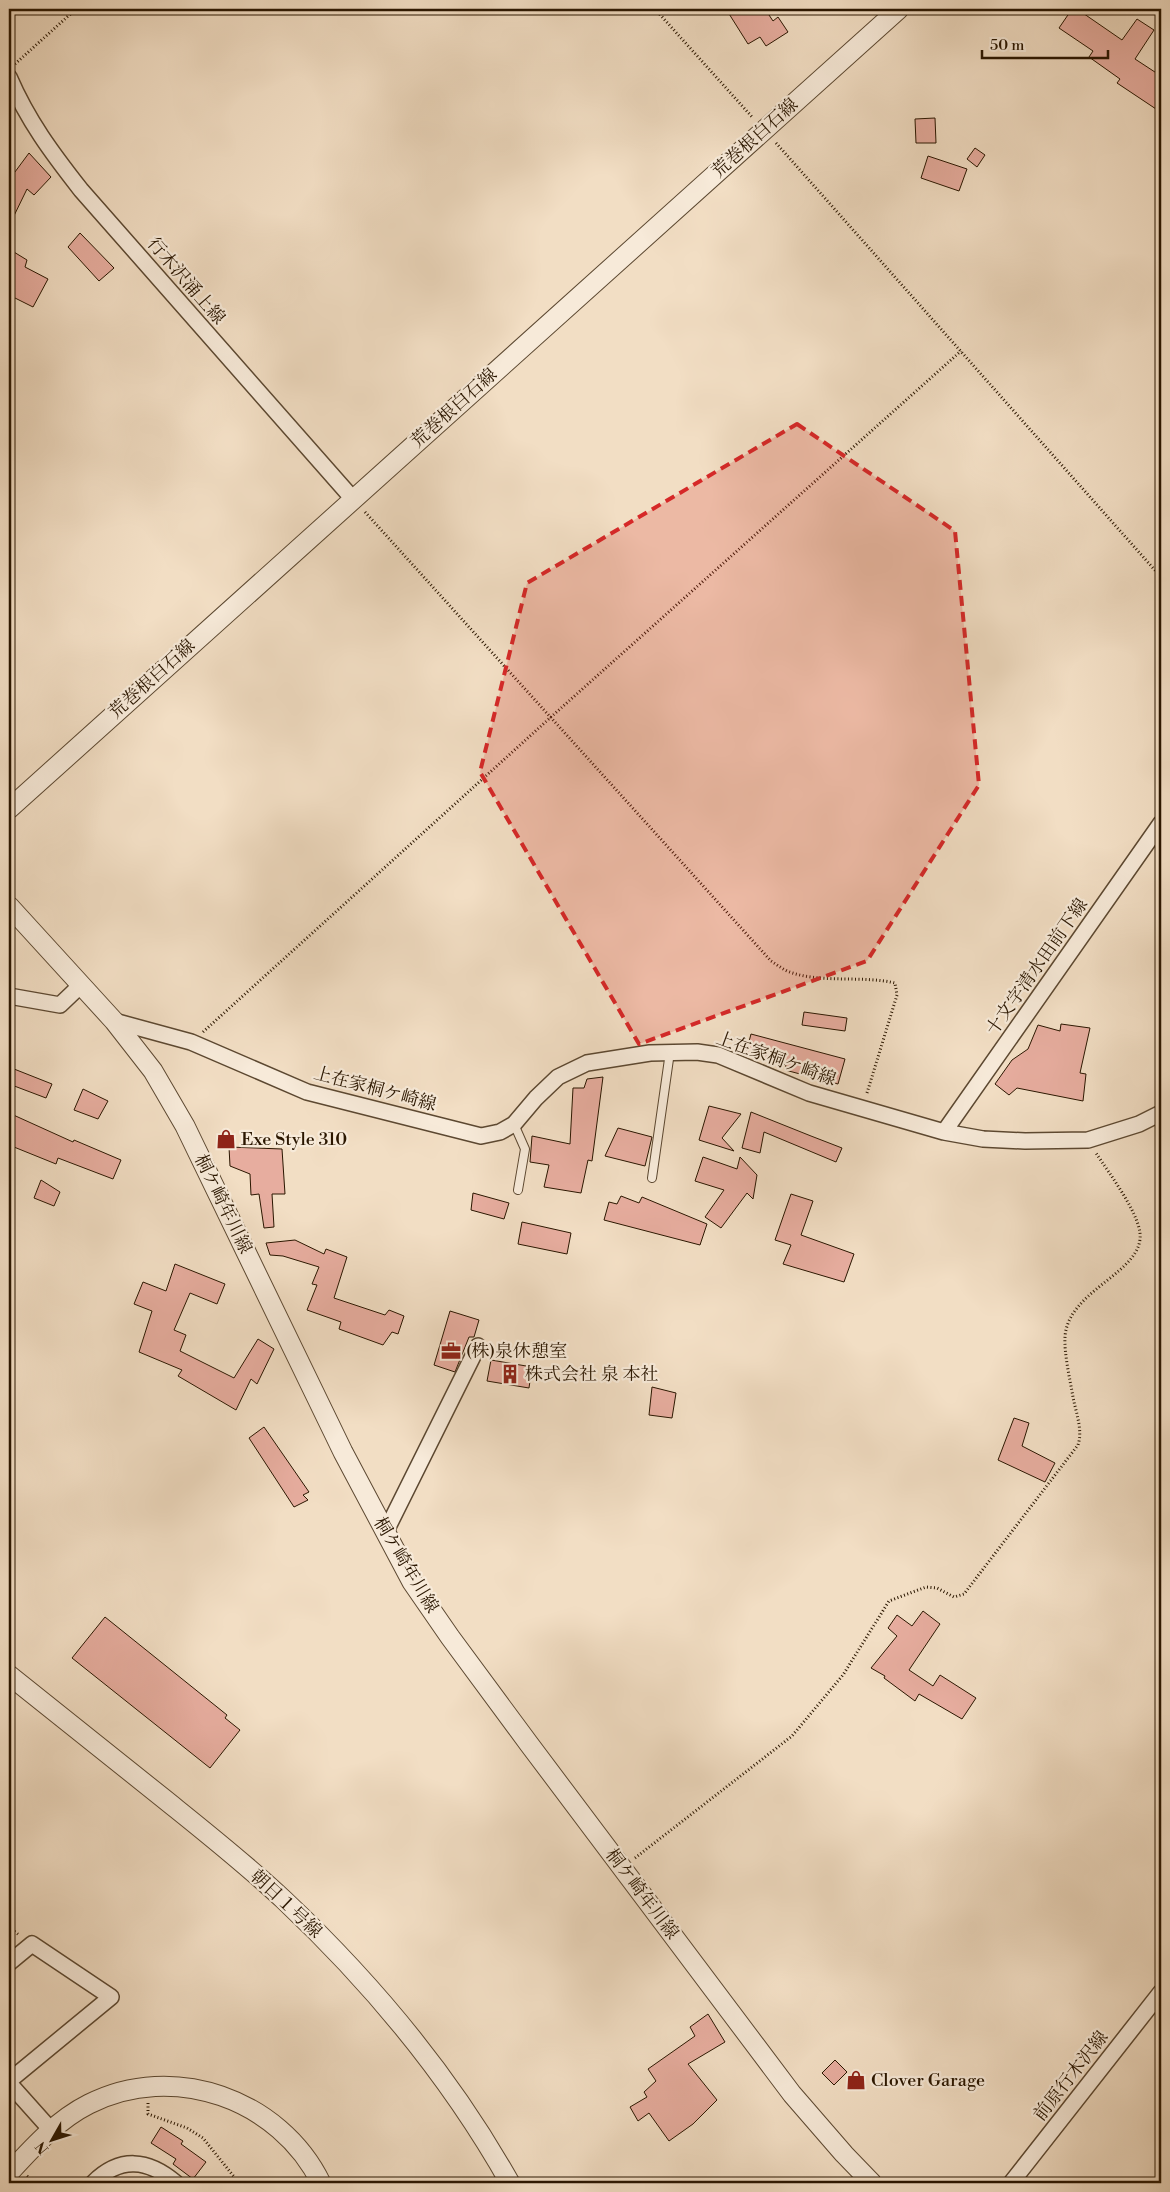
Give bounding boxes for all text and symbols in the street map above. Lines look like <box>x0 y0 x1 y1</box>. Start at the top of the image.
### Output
scale bar <box>982 28 1109 60</box>
text: 50 m <box>990 36 1024 55</box>
street label: 荒巻根白石線 <box>707 93 803 183</box>
street label: 行木沢涌上線 <box>142 233 230 329</box>
street label: 荒巻根白石線 <box>406 363 502 453</box>
street label: 荒巻根白石線 <box>104 634 200 724</box>
street label: 十文字清水田前下線 <box>981 894 1093 1040</box>
street label: 上在家桐ケ崎線 <box>713 1027 839 1091</box>
street label: 上在家桐ケ崎線 <box>311 1062 439 1116</box>
shop icon: Exe Style 310 <box>215 1128 237 1150</box>
place label: Exe Style 310 <box>241 1128 347 1151</box>
street label: 桐ケ崎年川線 <box>189 1150 257 1258</box>
office icon: (株)泉休憩室 <box>440 1340 462 1362</box>
place label: (株)泉休憩室 <box>466 1340 567 1363</box>
building icon: 株式会社 泉 本社 <box>499 1363 521 1385</box>
place label: 株式会社 泉 本社 <box>525 1363 658 1386</box>
street label: 桐ケ崎年川線 <box>368 1513 444 1617</box>
street label: 桐ケ崎年川線 <box>600 1844 684 1944</box>
street label: 朝日１号線 <box>245 1865 327 1943</box>
street label: 前原行木沢線 <box>1029 2026 1113 2126</box>
shop icon: Clover Garage <box>845 2069 867 2091</box>
place label: Clover Garage <box>871 2069 985 2092</box>
north arrow <box>28 2114 78 2164</box>
text: N <box>32 2138 53 2158</box>

